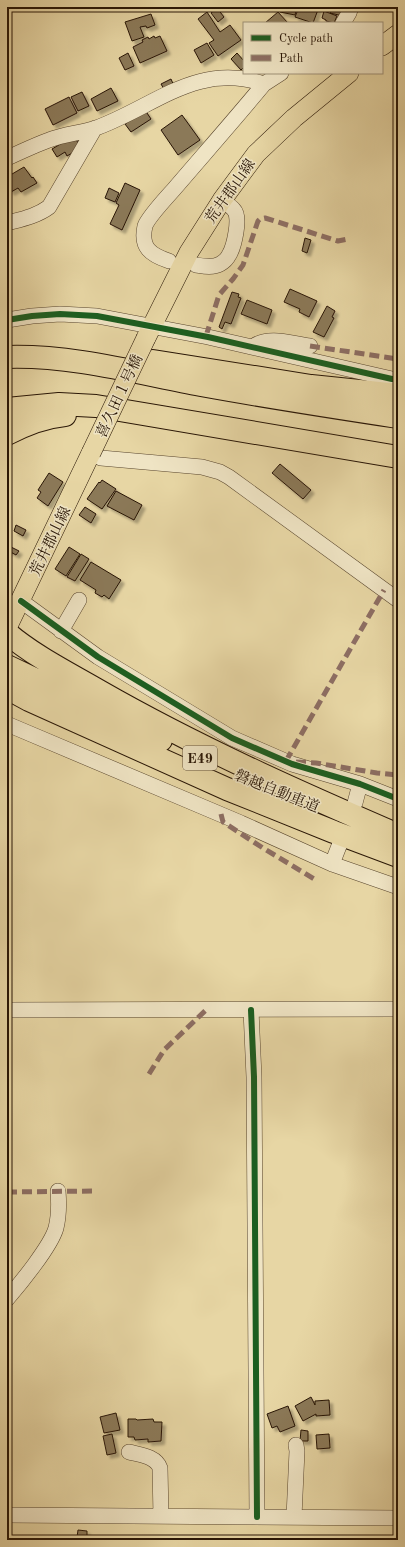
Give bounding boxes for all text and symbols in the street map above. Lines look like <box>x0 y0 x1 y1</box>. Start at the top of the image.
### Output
legend <box>243 22 383 74</box>
text: Cycle path <box>279 33 334 45</box>
text: Path <box>279 53 304 65</box>
street label: 荒井郡山線 <box>202 156 259 227</box>
street label: 喜久田１号橋 <box>93 352 146 441</box>
street label: 荒井郡山線 <box>26 504 75 579</box>
road number: E49 <box>183 746 217 770</box>
street label: 磐越自動車道 <box>232 767 322 816</box>

